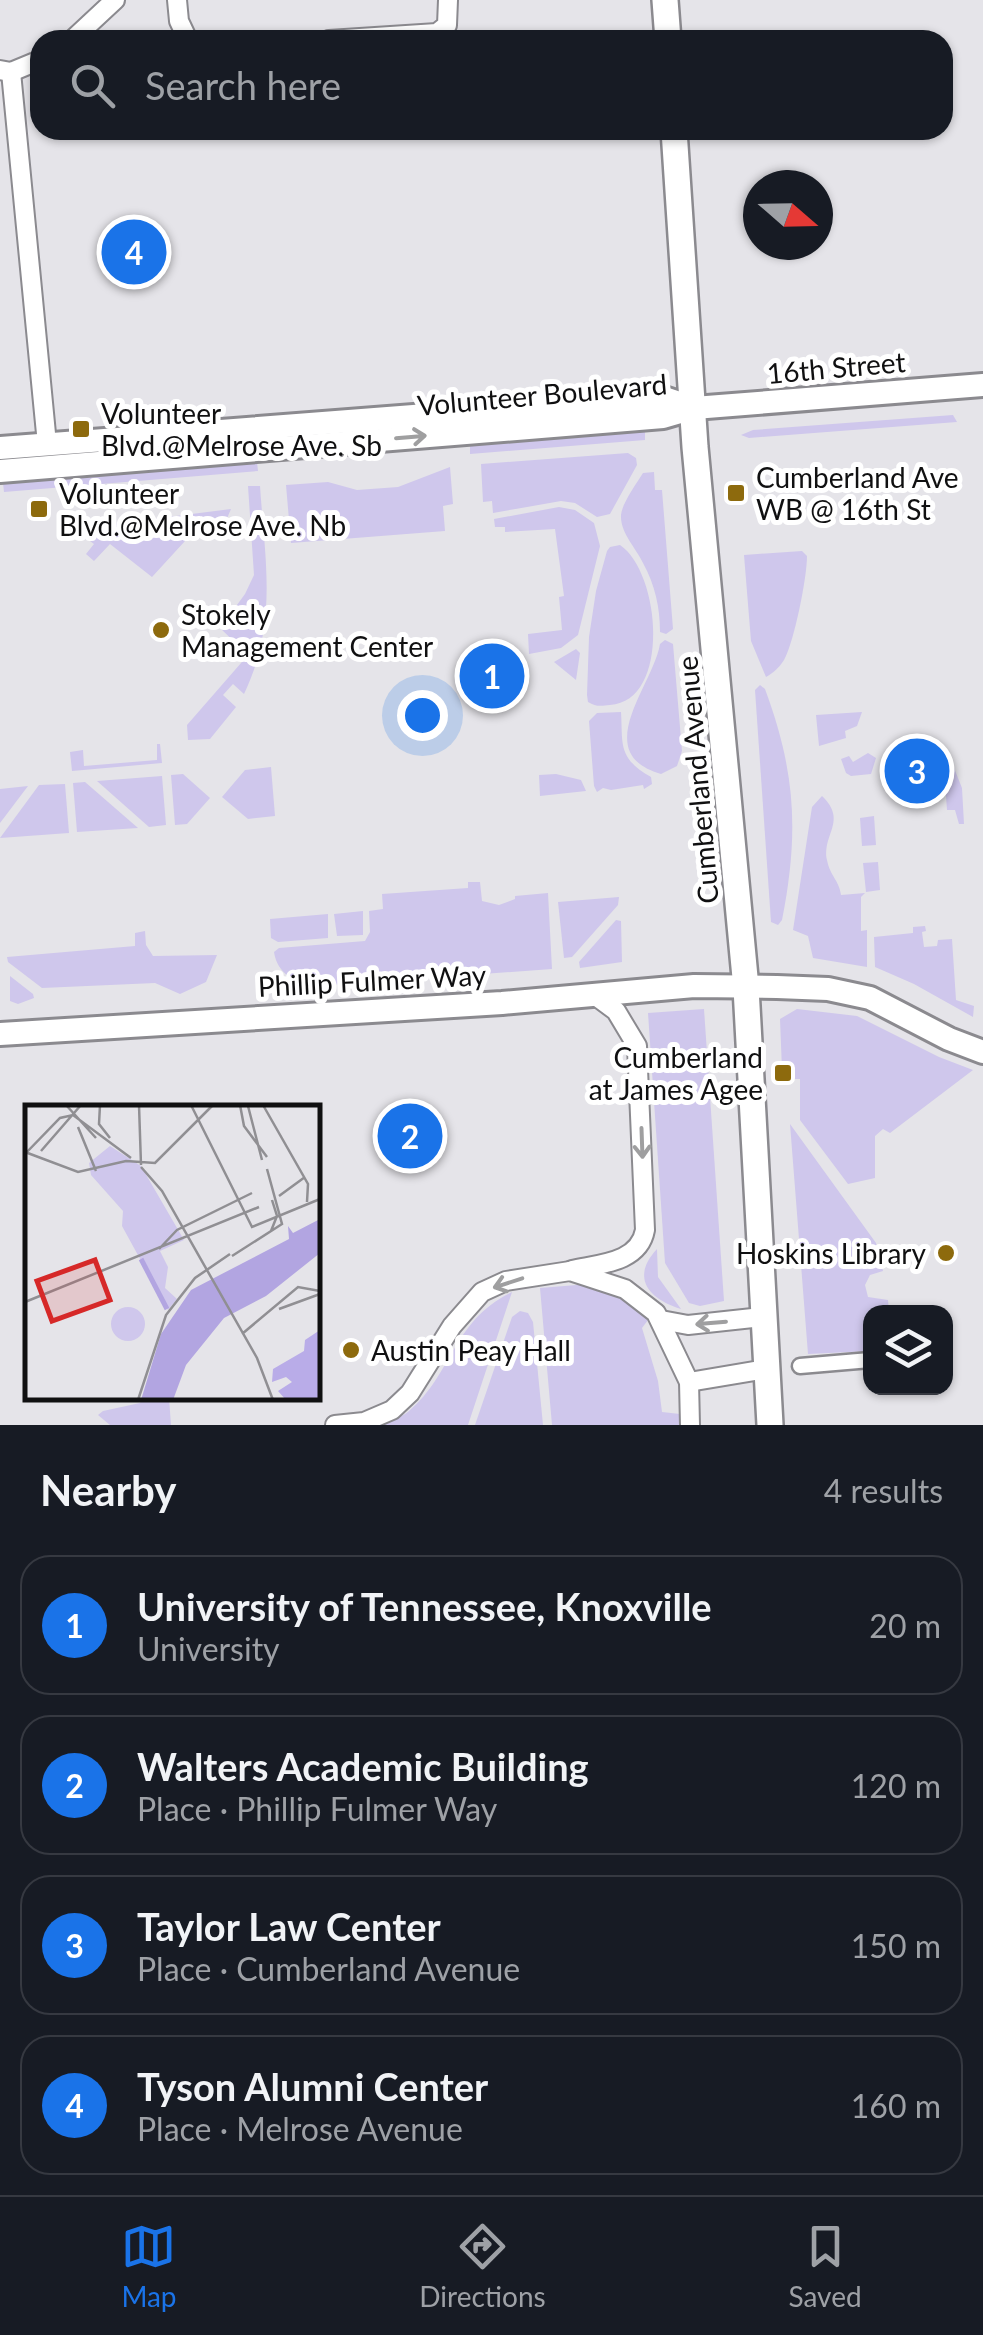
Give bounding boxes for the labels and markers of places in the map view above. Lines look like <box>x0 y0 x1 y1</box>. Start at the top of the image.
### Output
pin: 4 <box>102 214 166 290</box>
place label: Volunteer Blvd.@Melrose Ave. Sb <box>101 396 382 462</box>
marker: Volunteer Blvd.@Melrose Ave. Sb <box>70 418 92 440</box>
place label: Cumberland Ave WB @ 16th St <box>756 460 959 526</box>
place label: Volunteer Blvd.@Melrose Ave. Nb <box>59 476 346 542</box>
marker: Cumberland Ave WB @ 16th St <box>725 482 747 504</box>
marker: Volunteer Blvd.@Melrose Ave. Nb <box>28 498 50 520</box>
place label: Stokely Management Center <box>181 597 433 663</box>
marker: Stokely Management Center <box>150 619 172 641</box>
pin: 1 <box>460 638 524 714</box>
pin: 3 <box>884 734 950 808</box>
place label: Cumberland at James Agee <box>589 1040 763 1106</box>
marker: Cumberland at James Agee <box>772 1062 794 1084</box>
pin: 2 <box>378 1098 442 1174</box>
place label: Hoskins Library <box>736 1236 927 1270</box>
marker: Hoskins Library <box>935 1242 957 1264</box>
place label: Austin Peay Hall <box>371 1333 571 1367</box>
marker: Austin Peay Hall <box>340 1339 362 1361</box>

